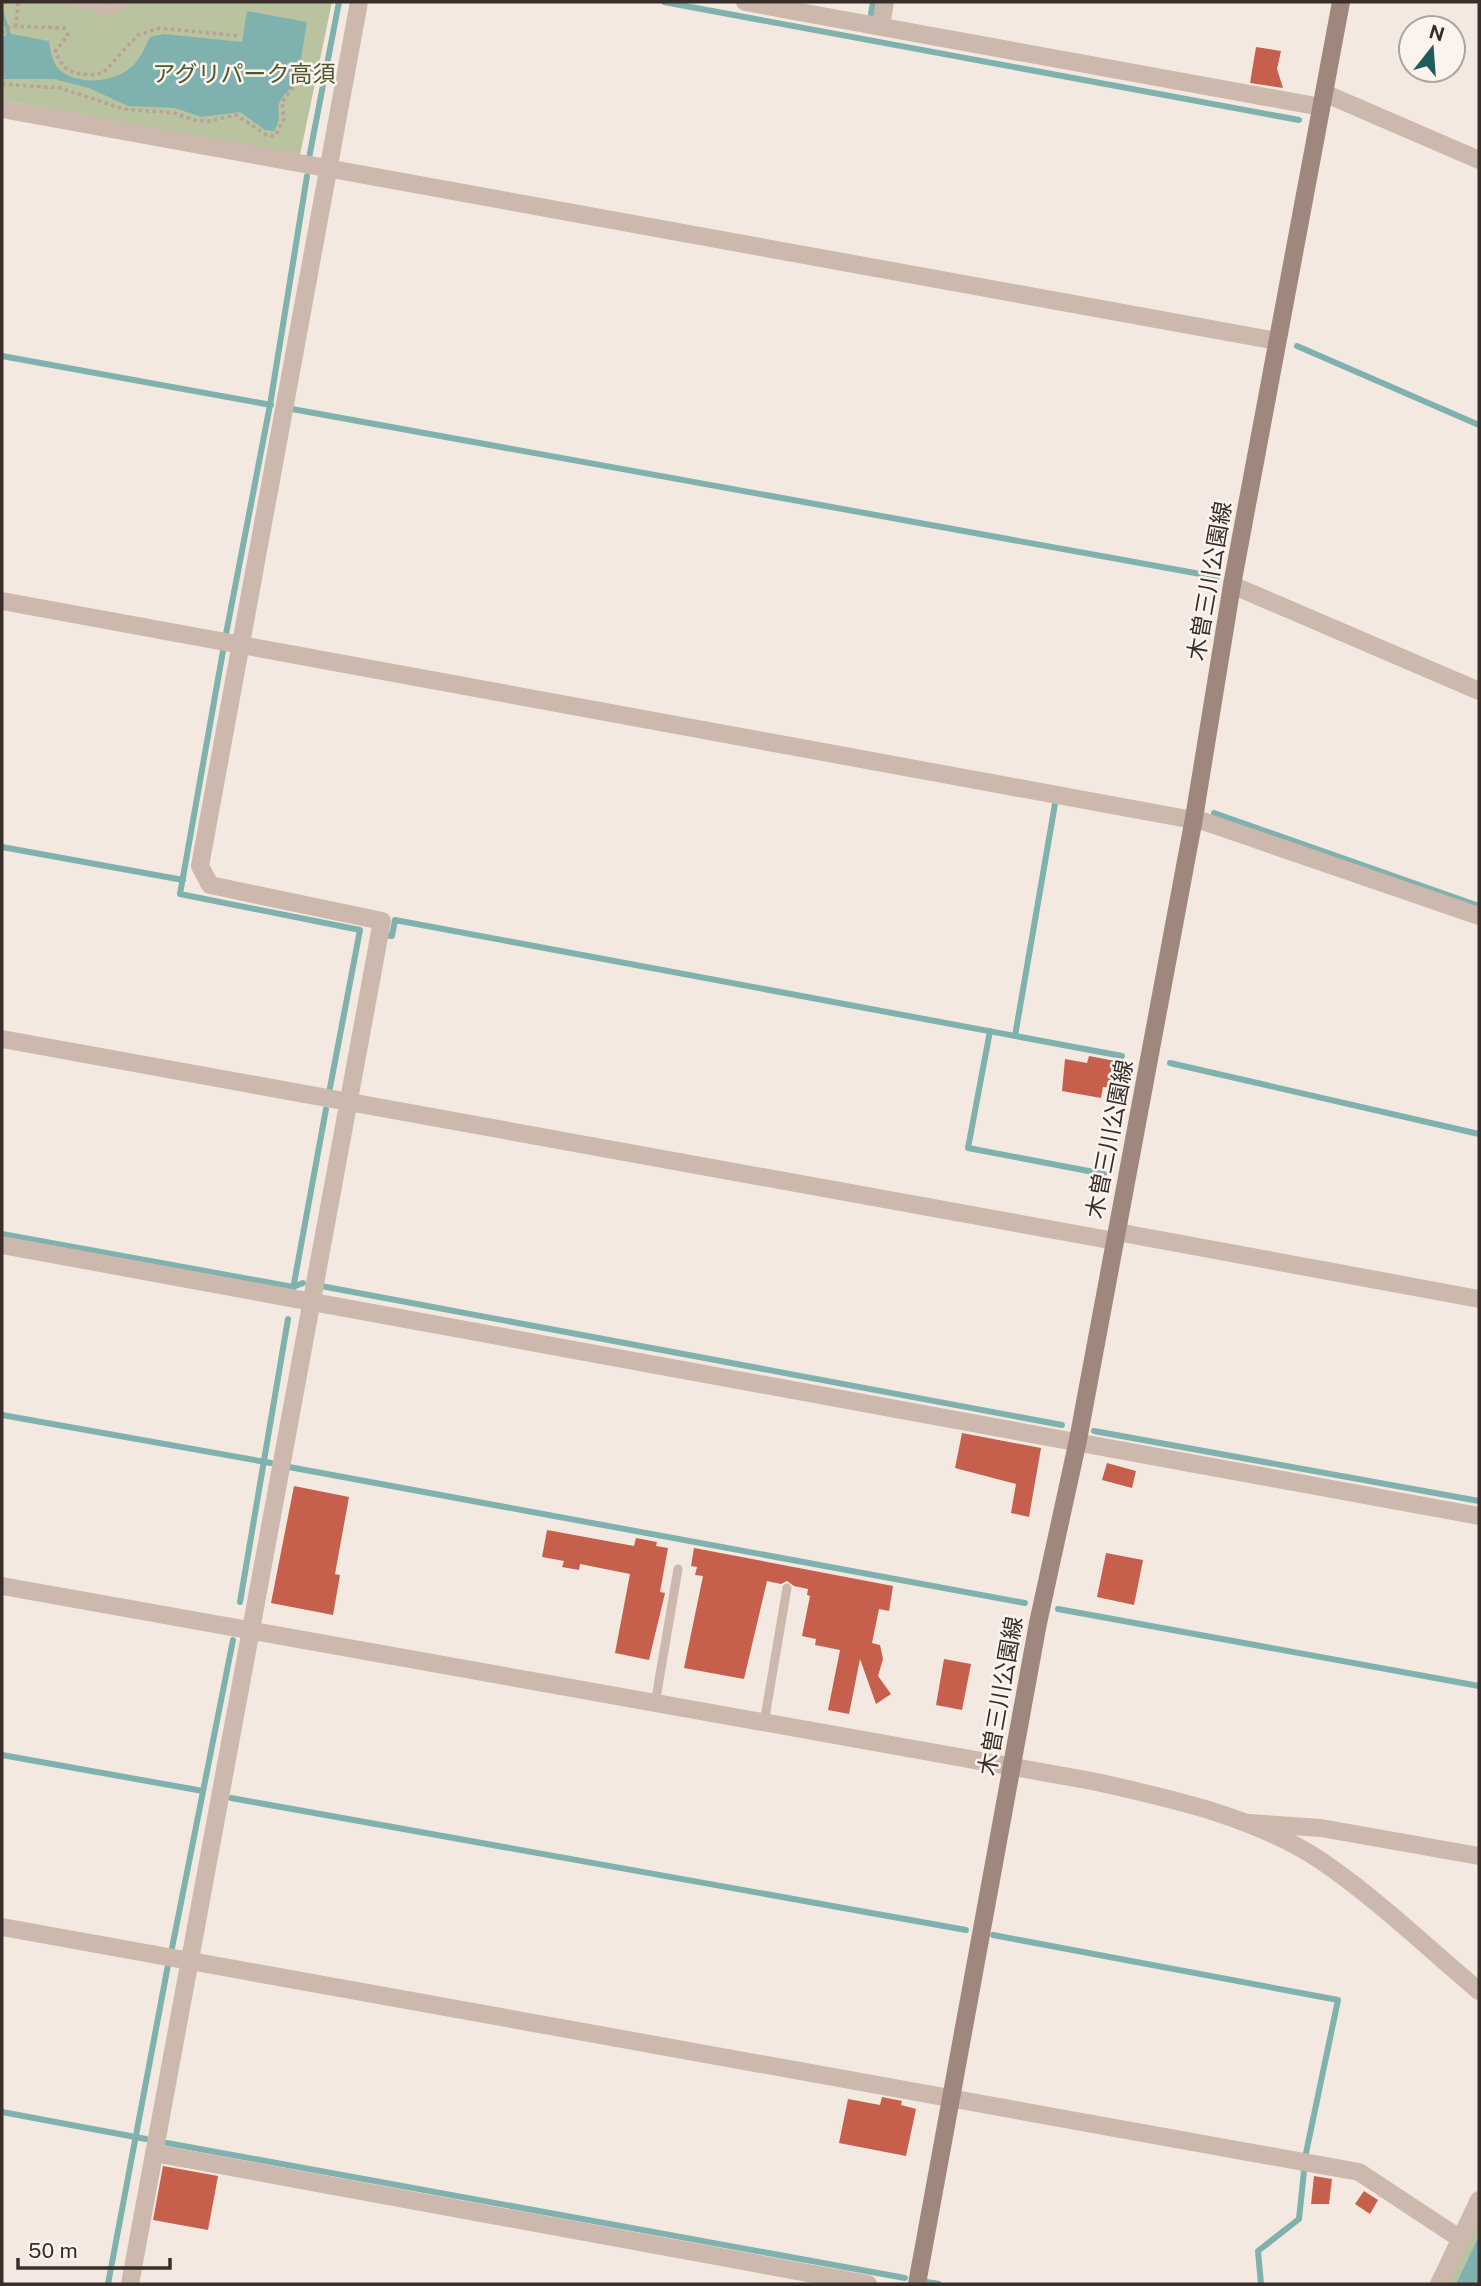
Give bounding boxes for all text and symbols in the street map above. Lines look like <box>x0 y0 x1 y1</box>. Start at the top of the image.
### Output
north arrow <box>1397 14 1467 84</box>
text: N <box>1427 20 1447 45</box>
park label: アグリパーク高須 <box>153 60 335 87</box>
street label: 木曽三川公園線 <box>1182 499 1236 663</box>
street label: 木曽三川公園線 <box>1080 1057 1138 1221</box>
street label: 木曽三川公園線 <box>973 1614 1027 1778</box>
scale bar <box>18 2226 170 2270</box>
text: 50 m <box>28 2238 78 2263</box>

